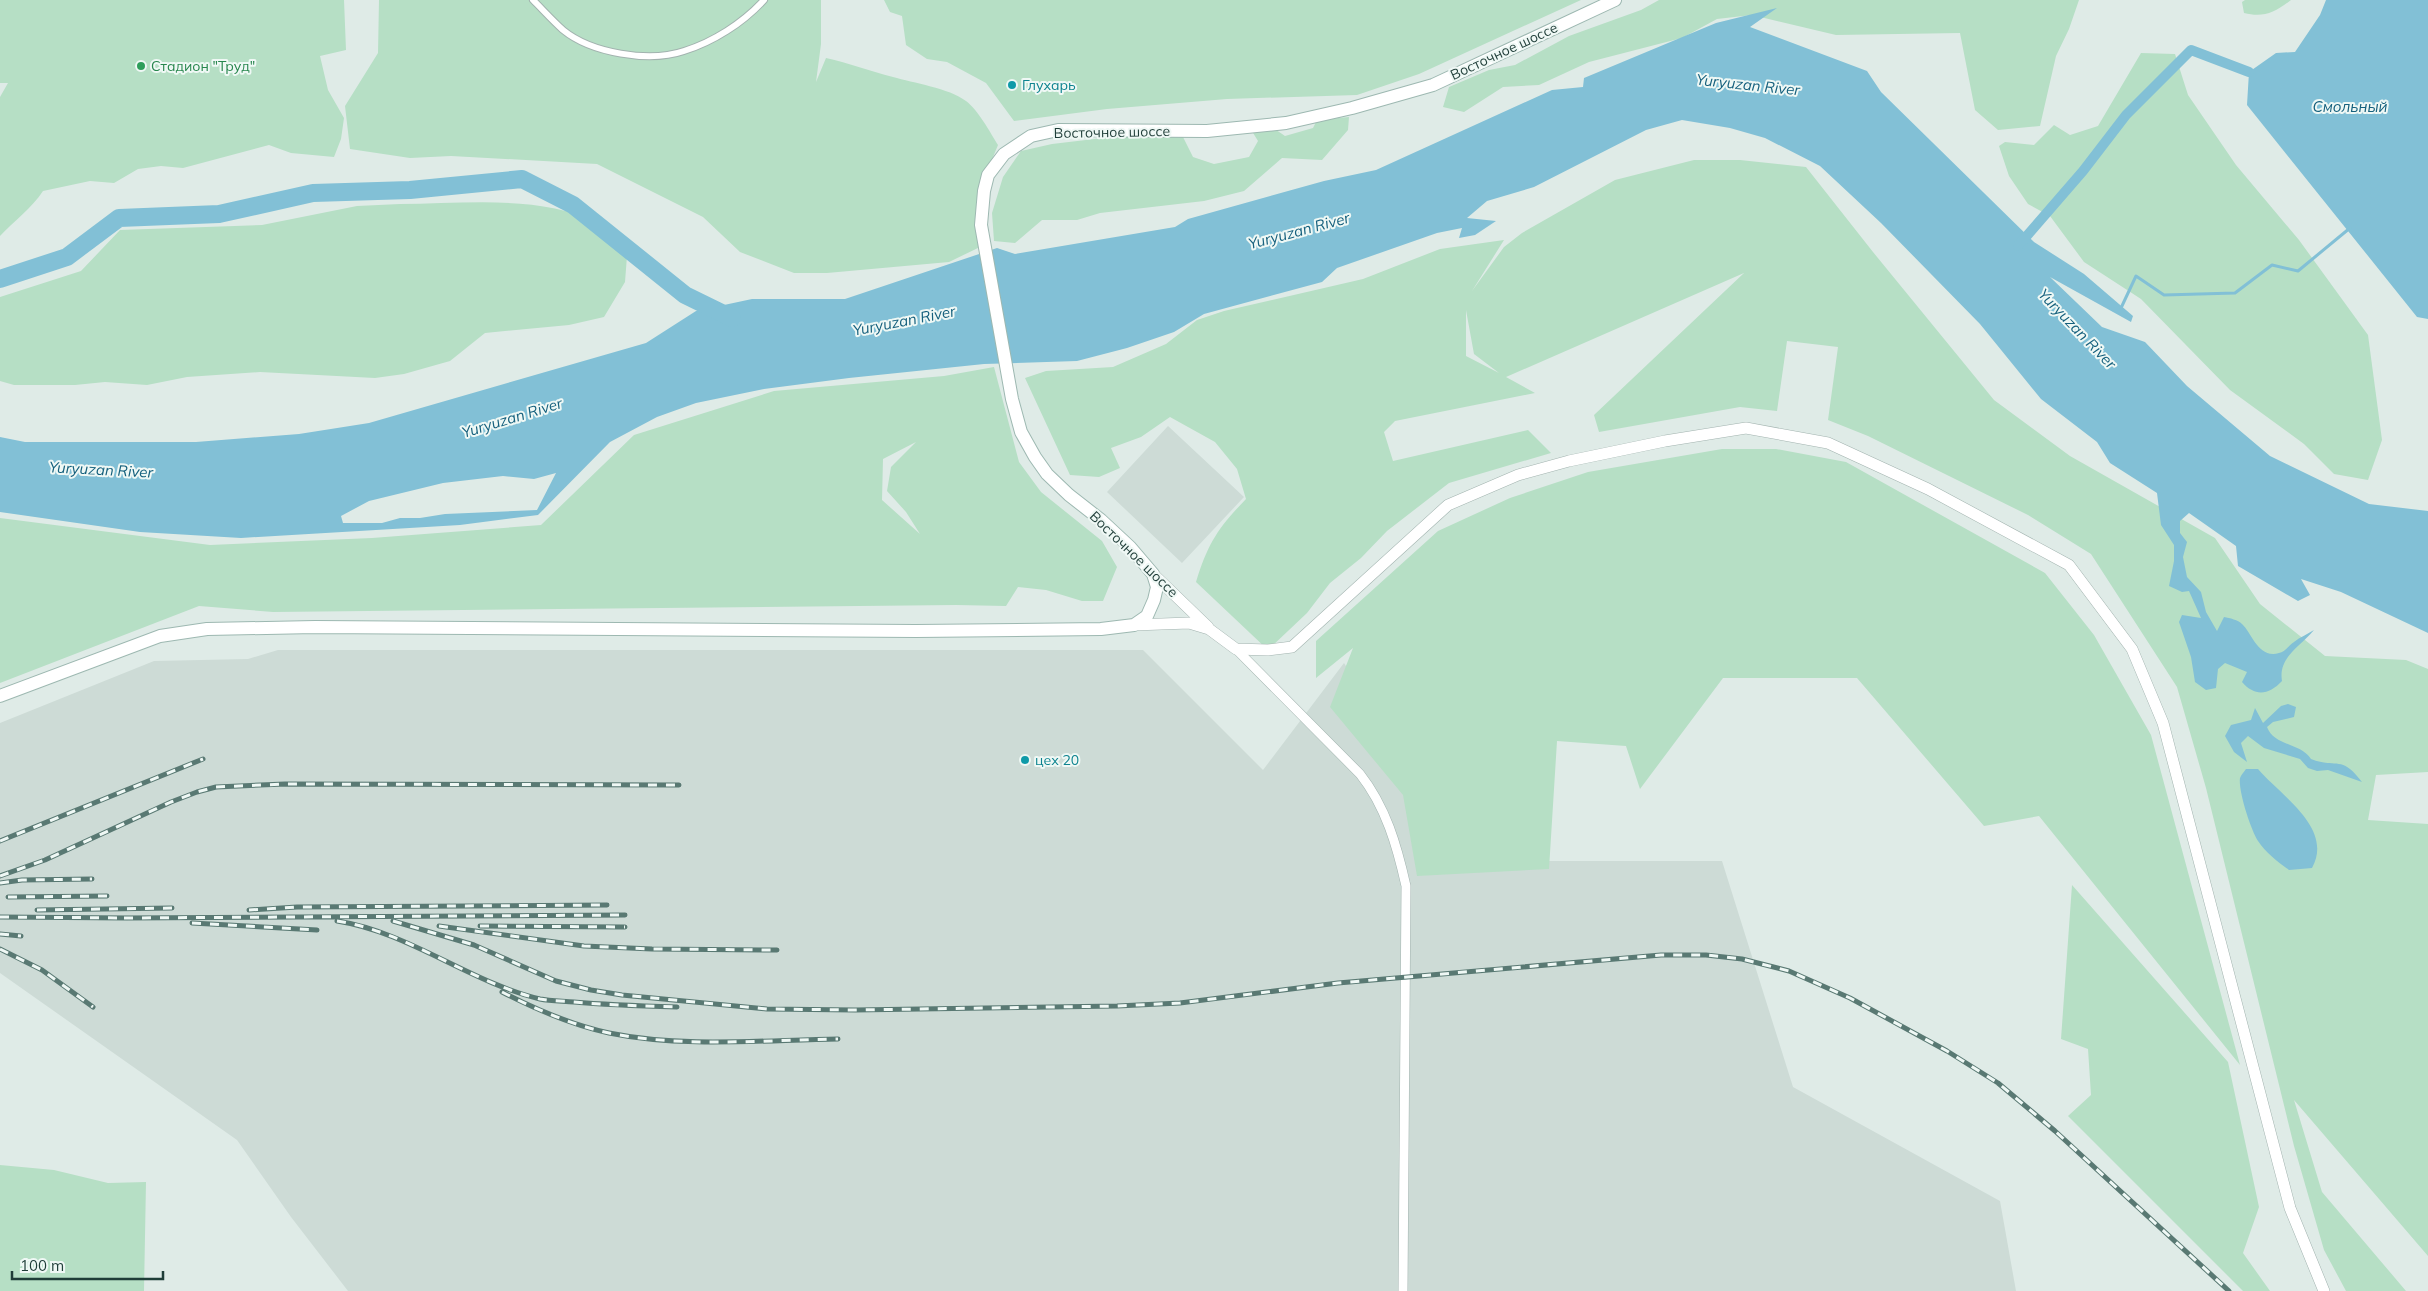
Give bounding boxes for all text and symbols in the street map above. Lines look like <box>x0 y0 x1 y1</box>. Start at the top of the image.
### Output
street label: Восточное шоссе <box>1447 18 1561 84</box>
place label: Стадион "Труд" <box>151 57 255 75</box>
marker: Стадион "Труд" <box>135 60 147 72</box>
water label: Yuryuzan River <box>1695 70 1801 99</box>
place label: Глухарь <box>1022 76 1076 94</box>
marker: Глухарь <box>1006 79 1018 91</box>
water label: Смольный <box>2312 97 2388 116</box>
street label: Восточное шоссе <box>1054 122 1171 142</box>
water label: Yuryuzan River <box>1246 208 1352 253</box>
water label: Yuryuzan River <box>2034 285 2121 373</box>
water label: Yuryuzan River <box>851 301 957 340</box>
water label: Yuryuzan River <box>459 393 565 442</box>
water label: Yuryuzan River <box>49 457 154 482</box>
street label: Восточное шоссе <box>1086 507 1182 601</box>
place label: цех 20 <box>1035 751 1079 769</box>
marker: цех 20 <box>1019 754 1031 766</box>
scale bar <box>12 1248 164 1280</box>
text: 100 m <box>20 1256 64 1275</box>

